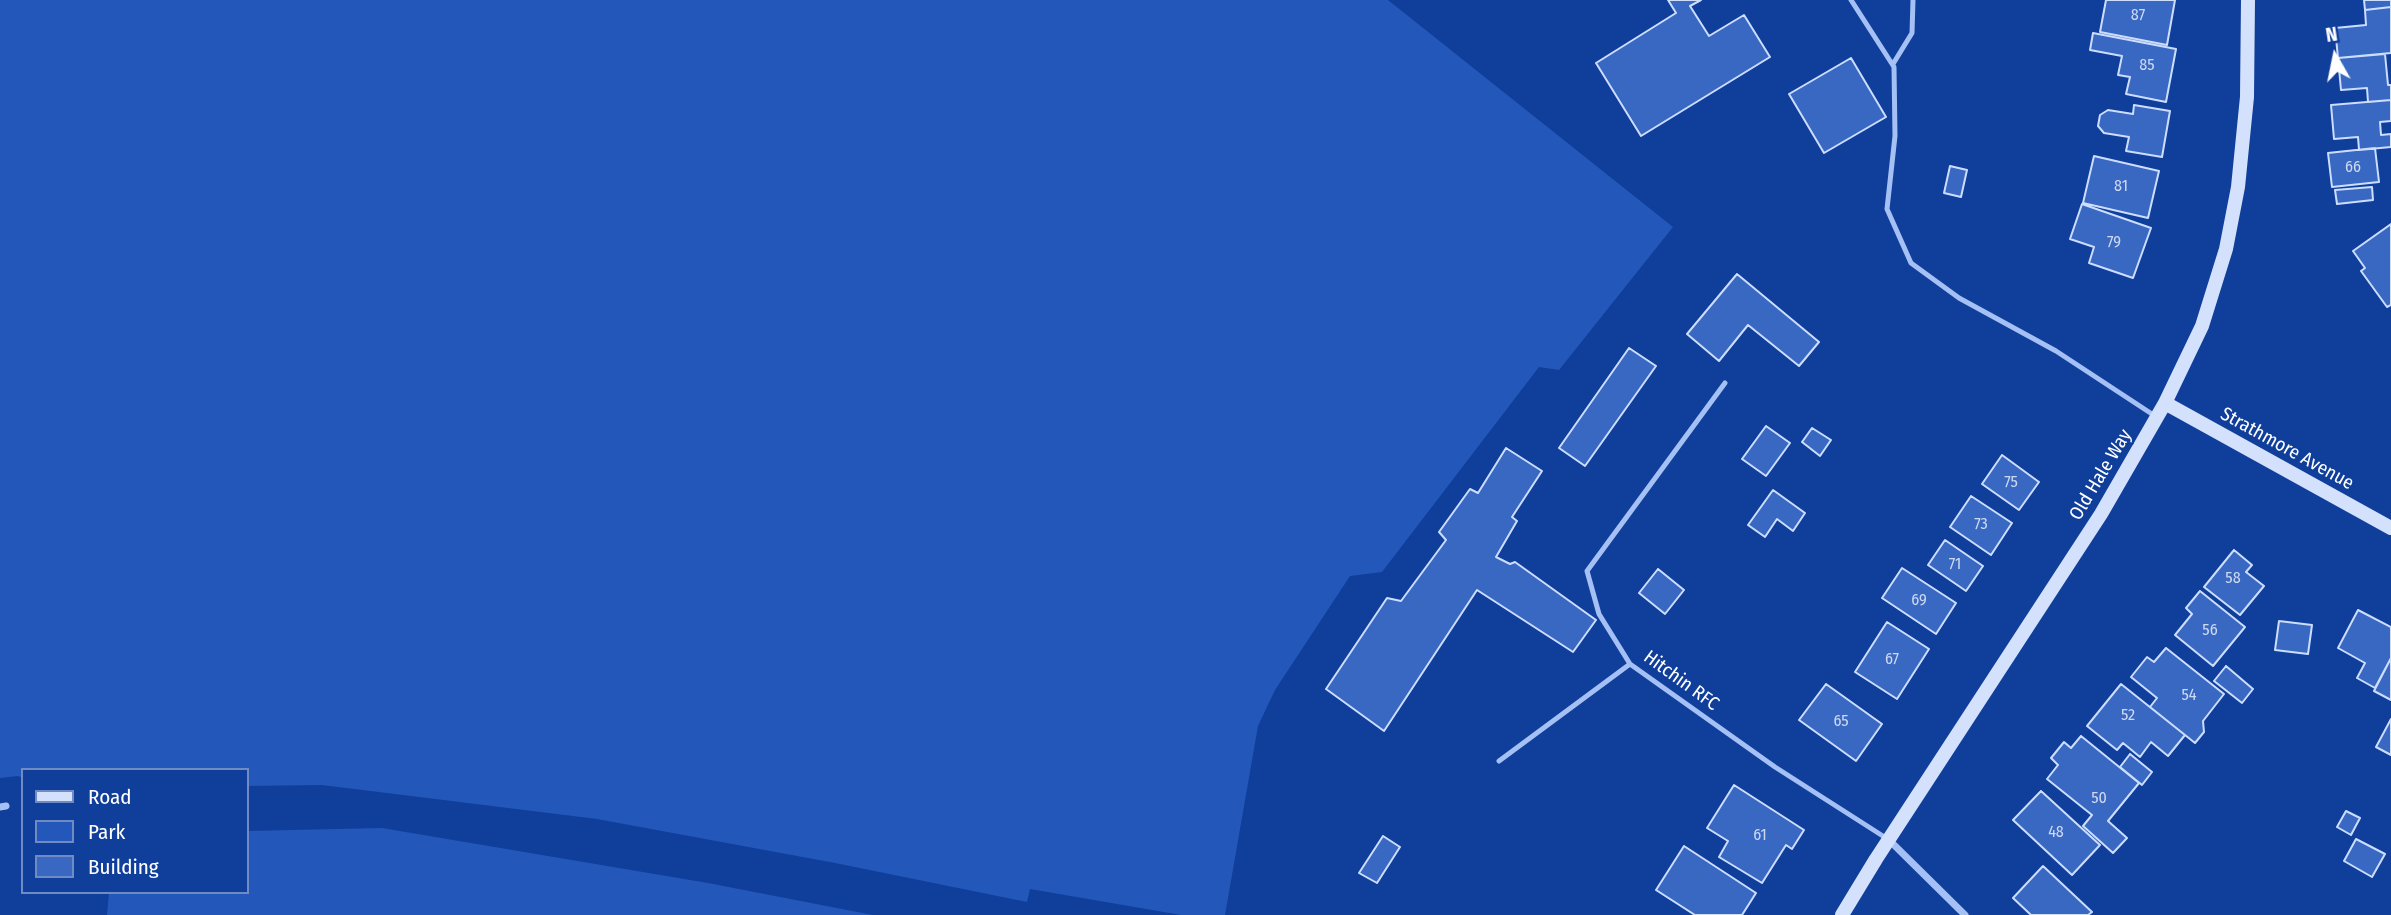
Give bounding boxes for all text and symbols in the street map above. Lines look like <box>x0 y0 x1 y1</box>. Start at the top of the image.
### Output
house number: 87 <box>2131 6 2145 26</box>
north arrow <box>2300 21 2370 91</box>
text: N <box>2324 23 2339 47</box>
house number: 85 <box>2139 56 2155 76</box>
house number: 66 <box>2345 158 2361 178</box>
house number: 81 <box>2114 177 2128 197</box>
house number: 79 <box>2107 233 2121 253</box>
street label: Strathmore Avenue <box>2216 403 2358 495</box>
street label: Old Hale Way <box>2065 425 2137 525</box>
house number: 75 <box>2004 473 2018 493</box>
house number: 73 <box>1974 515 1988 535</box>
house number: 71 <box>1949 555 1961 575</box>
house number: 58 <box>2225 569 2241 589</box>
house number: 69 <box>1911 591 1927 611</box>
house number: 56 <box>2202 621 2218 641</box>
street label: Hitchin RFC <box>1639 646 1723 716</box>
house number: 67 <box>1885 650 1899 670</box>
house number: 54 <box>2181 686 2197 706</box>
house number: 52 <box>2121 706 2135 726</box>
house number: 65 <box>1833 712 1849 732</box>
legend <box>21 768 248 894</box>
text: Road <box>88 784 132 810</box>
house number: 50 <box>2091 789 2107 809</box>
text: Park <box>88 819 125 845</box>
house number: 48 <box>2048 823 2064 843</box>
house number: 61 <box>1753 826 1767 846</box>
text: Building <box>88 854 159 880</box>

